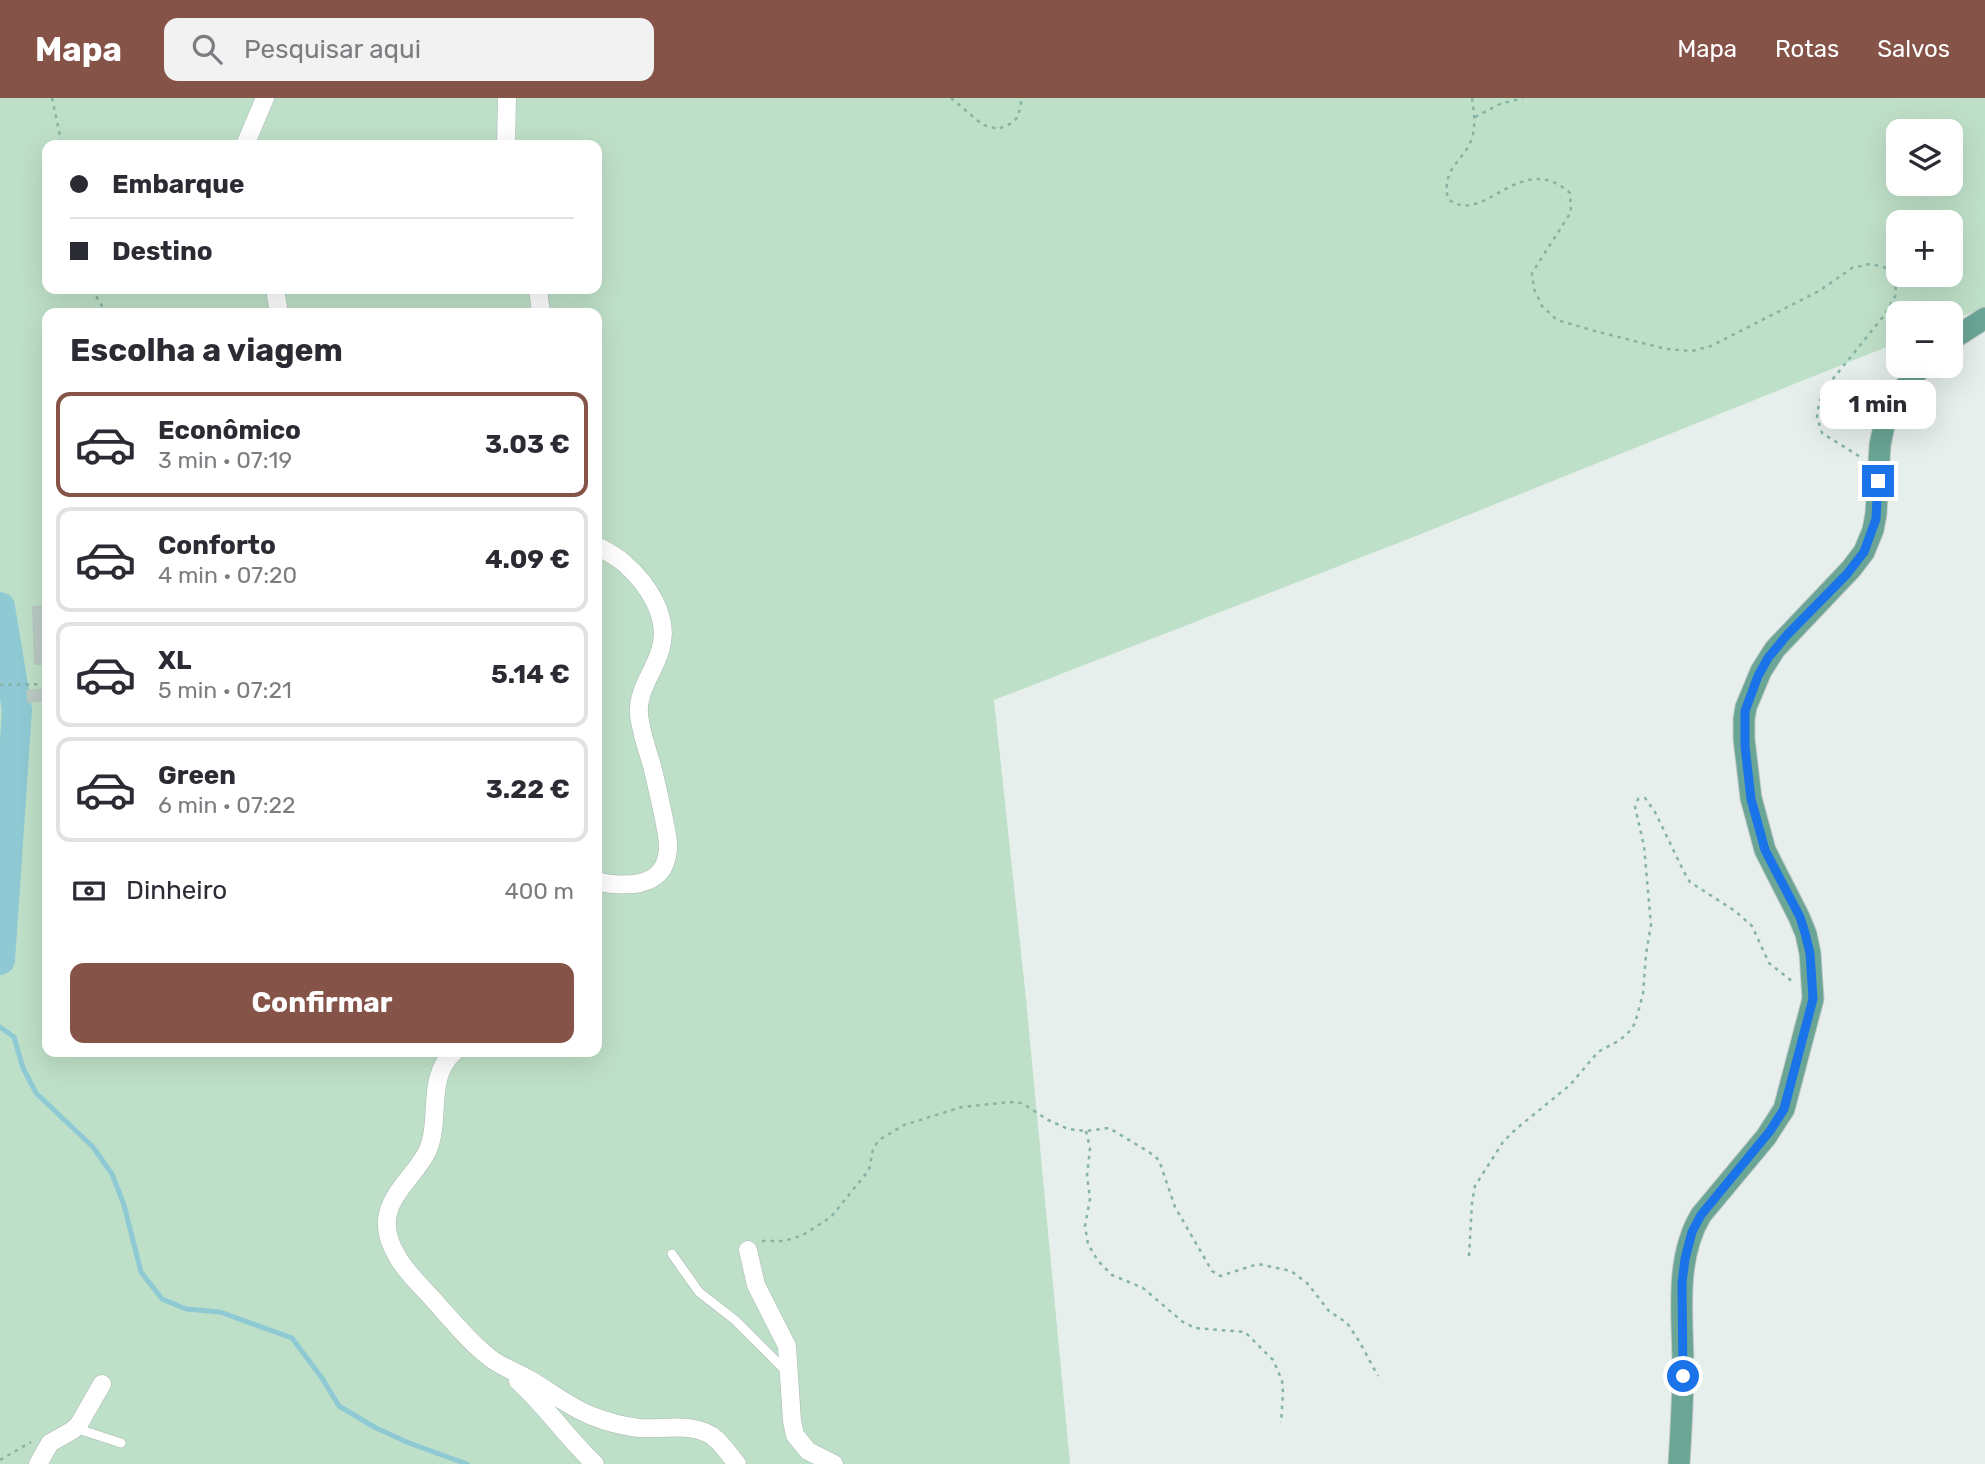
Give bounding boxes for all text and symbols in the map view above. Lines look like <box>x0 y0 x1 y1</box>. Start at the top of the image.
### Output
search box <box>164 18 654 81</box>
text: Mapa <box>35 30 122 69</box>
icon: search <box>188 30 226 68</box>
text: Pesquisar aqui <box>244 34 421 65</box>
text: Mapa <box>1677 35 1737 63</box>
text: Rotas <box>1775 35 1839 63</box>
text: Salvos <box>1877 35 1950 63</box>
map controls <box>1886 119 1963 378</box>
button: layers <box>1886 119 1963 196</box>
text: Embarque <box>112 169 244 200</box>
button: + <box>1886 210 1963 287</box>
text: Destino <box>112 236 213 267</box>
button: − <box>1886 301 1963 378</box>
text: Escolha a viagem <box>70 331 343 369</box>
callout: 1 min <box>1820 380 1936 428</box>
text: 1 min <box>1849 390 1907 418</box>
icon: car <box>74 413 137 476</box>
text: Econômico <box>158 415 301 446</box>
text: 3.03 € <box>485 429 570 460</box>
text: 3 min · 07:19 <box>158 446 292 474</box>
route end <box>1862 465 1894 497</box>
icon: car <box>74 528 137 591</box>
text: Conforto <box>158 530 276 561</box>
text: 4.09 € <box>485 544 570 575</box>
text: 4 min · 07:20 <box>158 561 297 589</box>
icon: car <box>74 643 137 706</box>
text: XL <box>158 645 191 676</box>
text: 5.14 € <box>491 659 570 690</box>
text: 5 min · 07:21 <box>158 676 292 704</box>
icon: car <box>74 758 137 821</box>
text: Green <box>158 760 236 791</box>
text: 3.22 € <box>486 774 570 805</box>
text: 6 min · 07:22 <box>158 791 296 819</box>
icon: cash <box>70 872 108 910</box>
text: Dinheiro <box>126 875 227 906</box>
text: 400 m <box>504 877 574 905</box>
button: Confirmar <box>70 963 574 1043</box>
route start <box>1667 1360 1699 1392</box>

